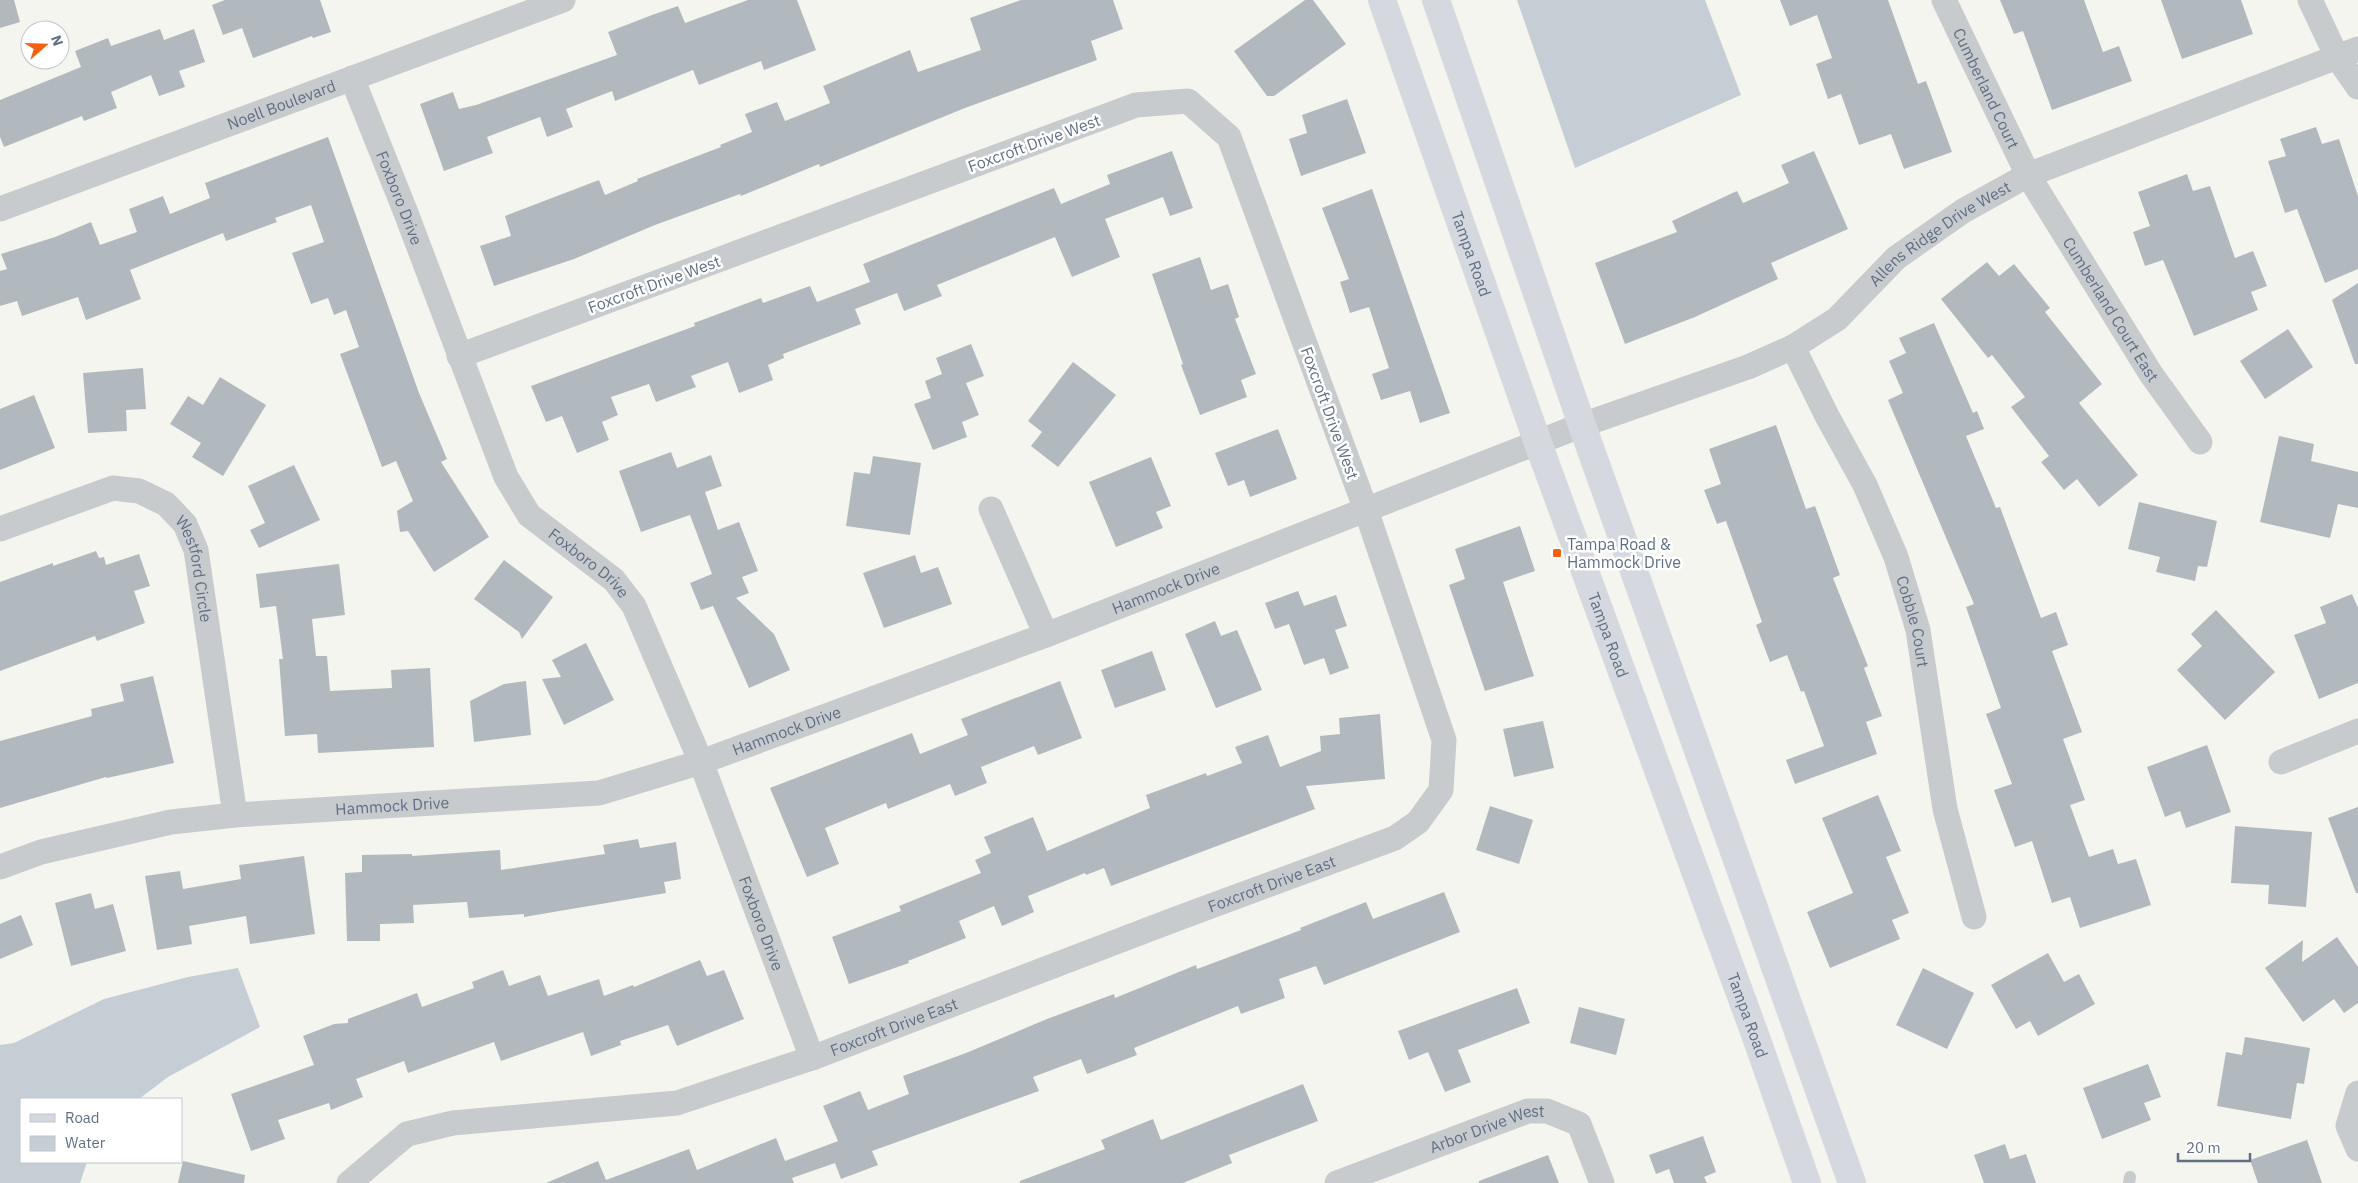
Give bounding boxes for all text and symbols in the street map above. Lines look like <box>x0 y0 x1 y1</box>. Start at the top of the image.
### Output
north arrow <box>20 20 70 70</box>
street label: Cumberland Court <box>1949 25 2024 152</box>
text: N <box>47 33 67 48</box>
street label: Noell Boulevard <box>224 75 338 134</box>
street label: Foxcroft Drive West <box>965 110 1103 176</box>
street label: Foxboro Drive <box>372 148 427 248</box>
street label: Allens Ridge Drive West <box>1864 177 2014 290</box>
street label: Tampa Road <box>1447 208 1496 299</box>
street label: Cumberland Court East <box>2059 233 2163 386</box>
street label: Foxcroft Drive West <box>585 251 723 317</box>
street label: Foxcroft Drive West <box>1297 344 1363 482</box>
street label: Westford Circle <box>172 511 217 624</box>
street label: Foxboro Drive <box>544 524 634 602</box>
place label: Tampa Road & Hammock Drive <box>1567 534 1681 572</box>
marker: Tampa Road & Hammock Drive <box>1551 547 1563 559</box>
street label: Hammock Drive <box>1109 558 1223 618</box>
street label: Cobble Court <box>1892 573 1934 669</box>
street label: Tampa Road <box>1584 590 1633 680</box>
street label: Hammock Drive <box>730 701 844 760</box>
street label: Hammock Drive <box>335 792 450 819</box>
street label: Foxcroft Drive East <box>1205 851 1338 916</box>
street label: Foxboro Drive <box>735 873 788 974</box>
street label: Tampa Road <box>1723 970 1772 1060</box>
street label: Foxcroft Drive East <box>827 993 960 1060</box>
legend <box>20 1098 182 1163</box>
street label: Arbor Drive West <box>1427 1100 1544 1157</box>
text: Road <box>65 1108 100 1127</box>
scale bar <box>2178 1130 2250 1162</box>
text: Water <box>65 1133 106 1152</box>
text: 20 m <box>2186 1138 2221 1157</box>

